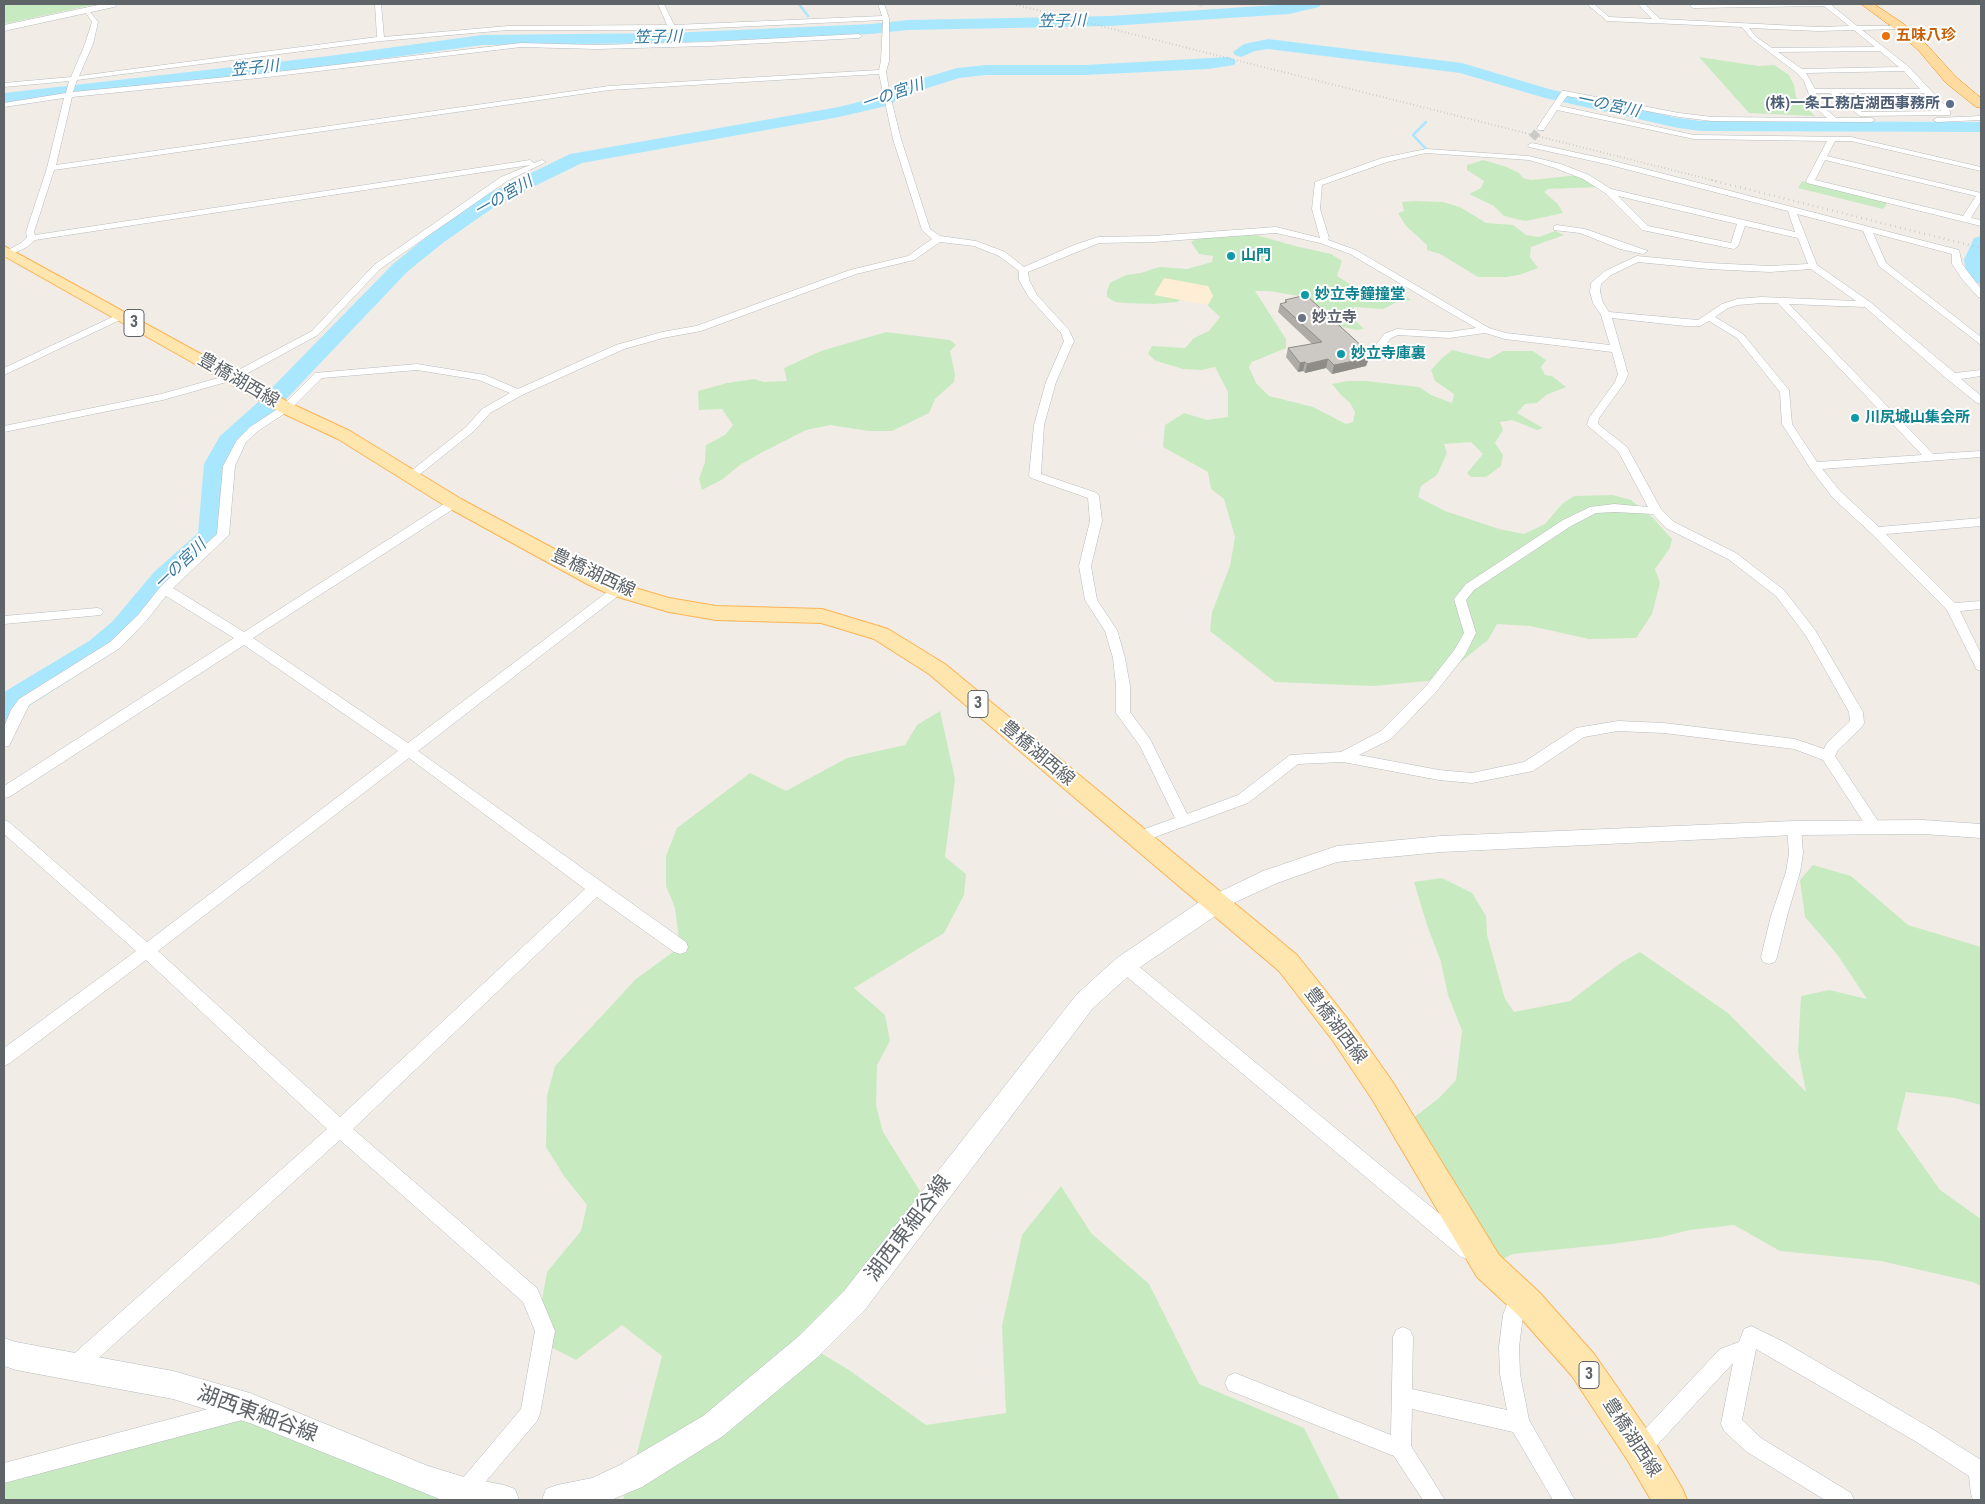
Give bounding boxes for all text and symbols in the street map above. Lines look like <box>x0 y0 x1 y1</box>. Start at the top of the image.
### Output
water label: 笠子川 <box>1038 12 1086 32</box>
place label: 五味八珍 <box>1896 27 1956 45</box>
water label: 笠子川 <box>634 28 682 48</box>
marker: 五味八珍 <box>1880 30 1892 42</box>
water label: 笠子川 <box>230 57 280 81</box>
water label: 一の宮川 <box>860 76 926 114</box>
water label: 一の宮川 <box>1575 90 1641 122</box>
place label: (株)一条工務店湖西事務所 <box>1765 95 1940 113</box>
marker: (株)一条工務店湖西事務所 <box>1944 98 1956 110</box>
water label: 一の宮川 <box>471 173 537 221</box>
place label: 山門 <box>1241 247 1271 265</box>
marker: 山門 <box>1225 250 1237 262</box>
place label: 妙立寺鐘撞堂 <box>1315 286 1405 304</box>
marker: 妙立寺鐘撞堂 <box>1299 289 1311 301</box>
road number: 3 <box>124 309 144 336</box>
place label: 妙立寺 <box>1312 309 1357 327</box>
marker: 妙立寺 <box>1296 312 1308 324</box>
place label: 妙立寺庫裏 <box>1351 345 1426 363</box>
marker: 妙立寺庫裏 <box>1335 348 1347 360</box>
street label: 豊橋湖西線 <box>194 349 282 413</box>
place label: 川尻城山集会所 <box>1865 409 1970 427</box>
marker: 川尻城山集会所 <box>1849 412 1861 424</box>
water label: 一の宮川 <box>151 536 211 594</box>
street label: 豊橋湖西線 <box>548 545 638 603</box>
road number: 3 <box>968 691 988 718</box>
street label: 豊橋湖西線 <box>996 717 1078 791</box>
street label: 豊橋湖西線 <box>1299 984 1371 1068</box>
street label: 湖西東細谷線 <box>861 1171 957 1287</box>
road number: 3 <box>1579 1362 1599 1388</box>
street label: 湖西東細谷線 <box>193 1382 321 1448</box>
street label: 豊橋湖西線 <box>1597 1394 1665 1482</box>

